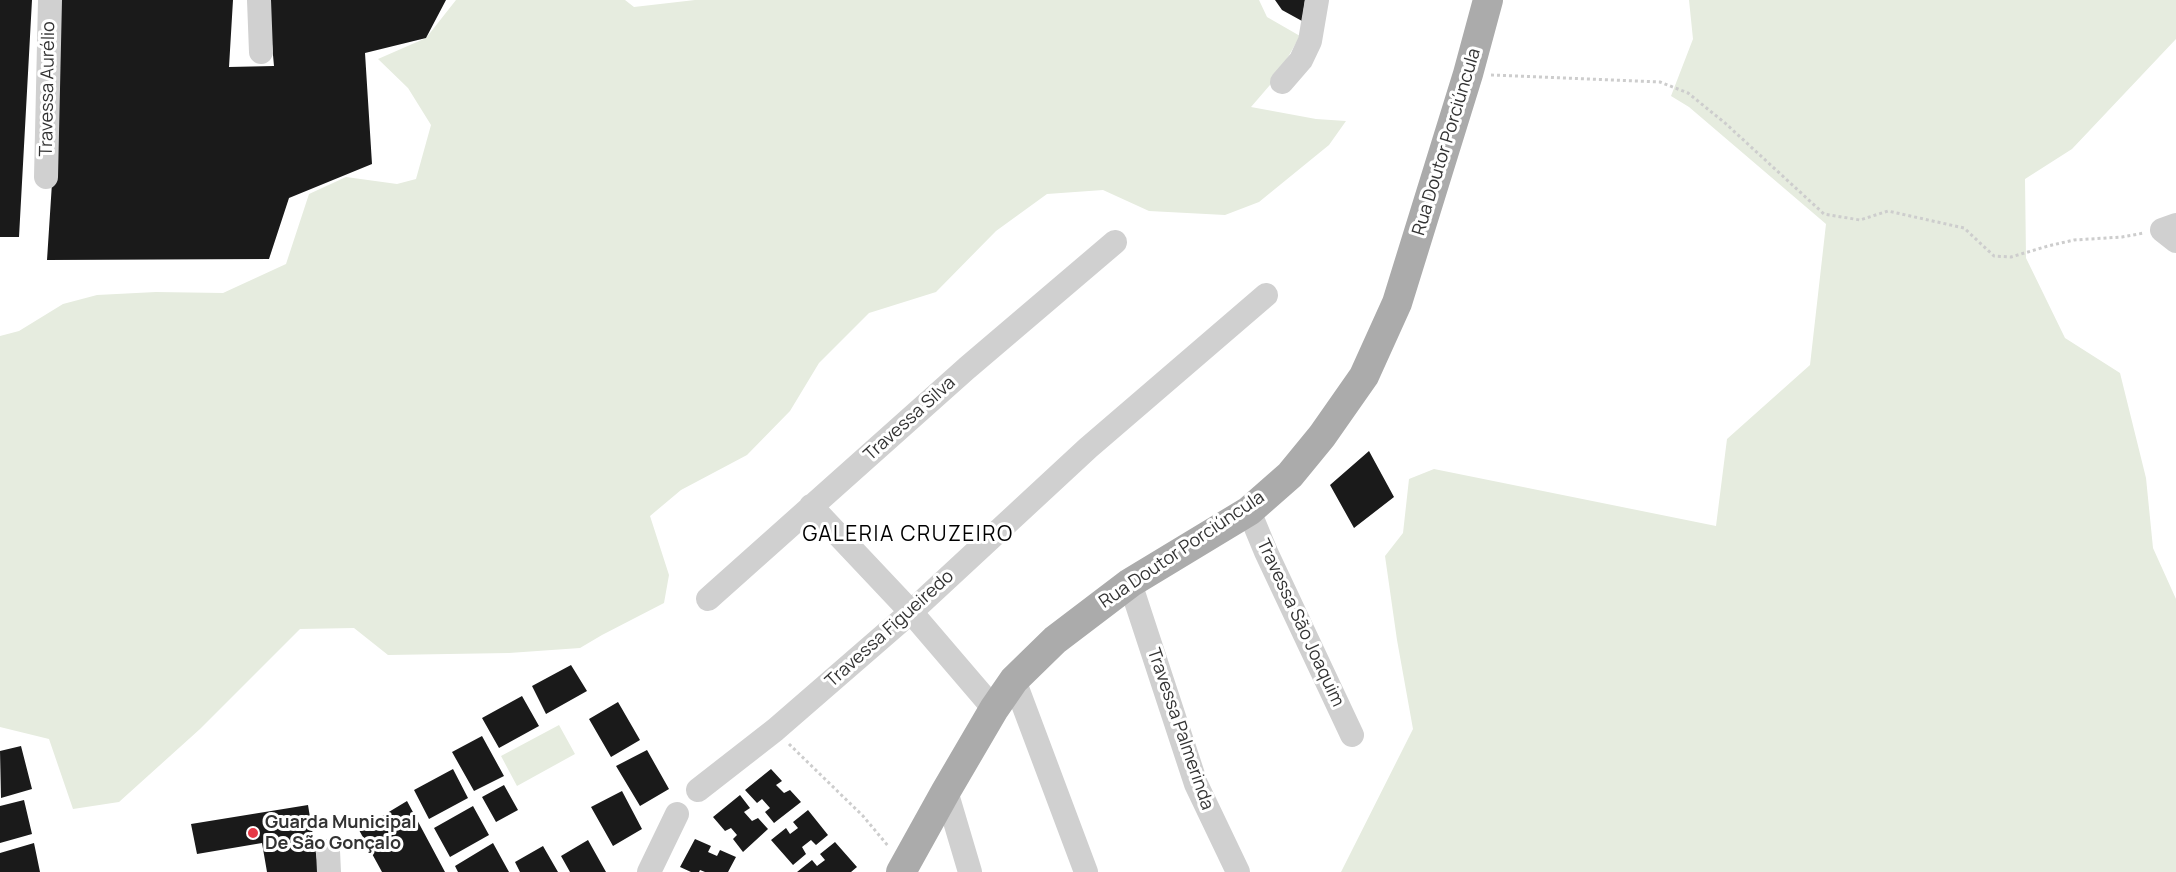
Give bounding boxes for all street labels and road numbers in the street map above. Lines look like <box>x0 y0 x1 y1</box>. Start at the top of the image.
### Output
street label: Travessa Aurélio <box>36 21 60 157</box>
street label: Rua Doutor Porciúncula <box>1408 46 1486 238</box>
street label: Travessa Silva <box>860 372 960 466</box>
street label: Rua Doutor Porciúncula <box>1095 487 1269 613</box>
street label: Travessa São Joaquim <box>1252 536 1348 710</box>
street label: Travessa Figueiredo <box>822 566 958 692</box>
street label: Travessa Palmerinda <box>1142 645 1218 813</box>

